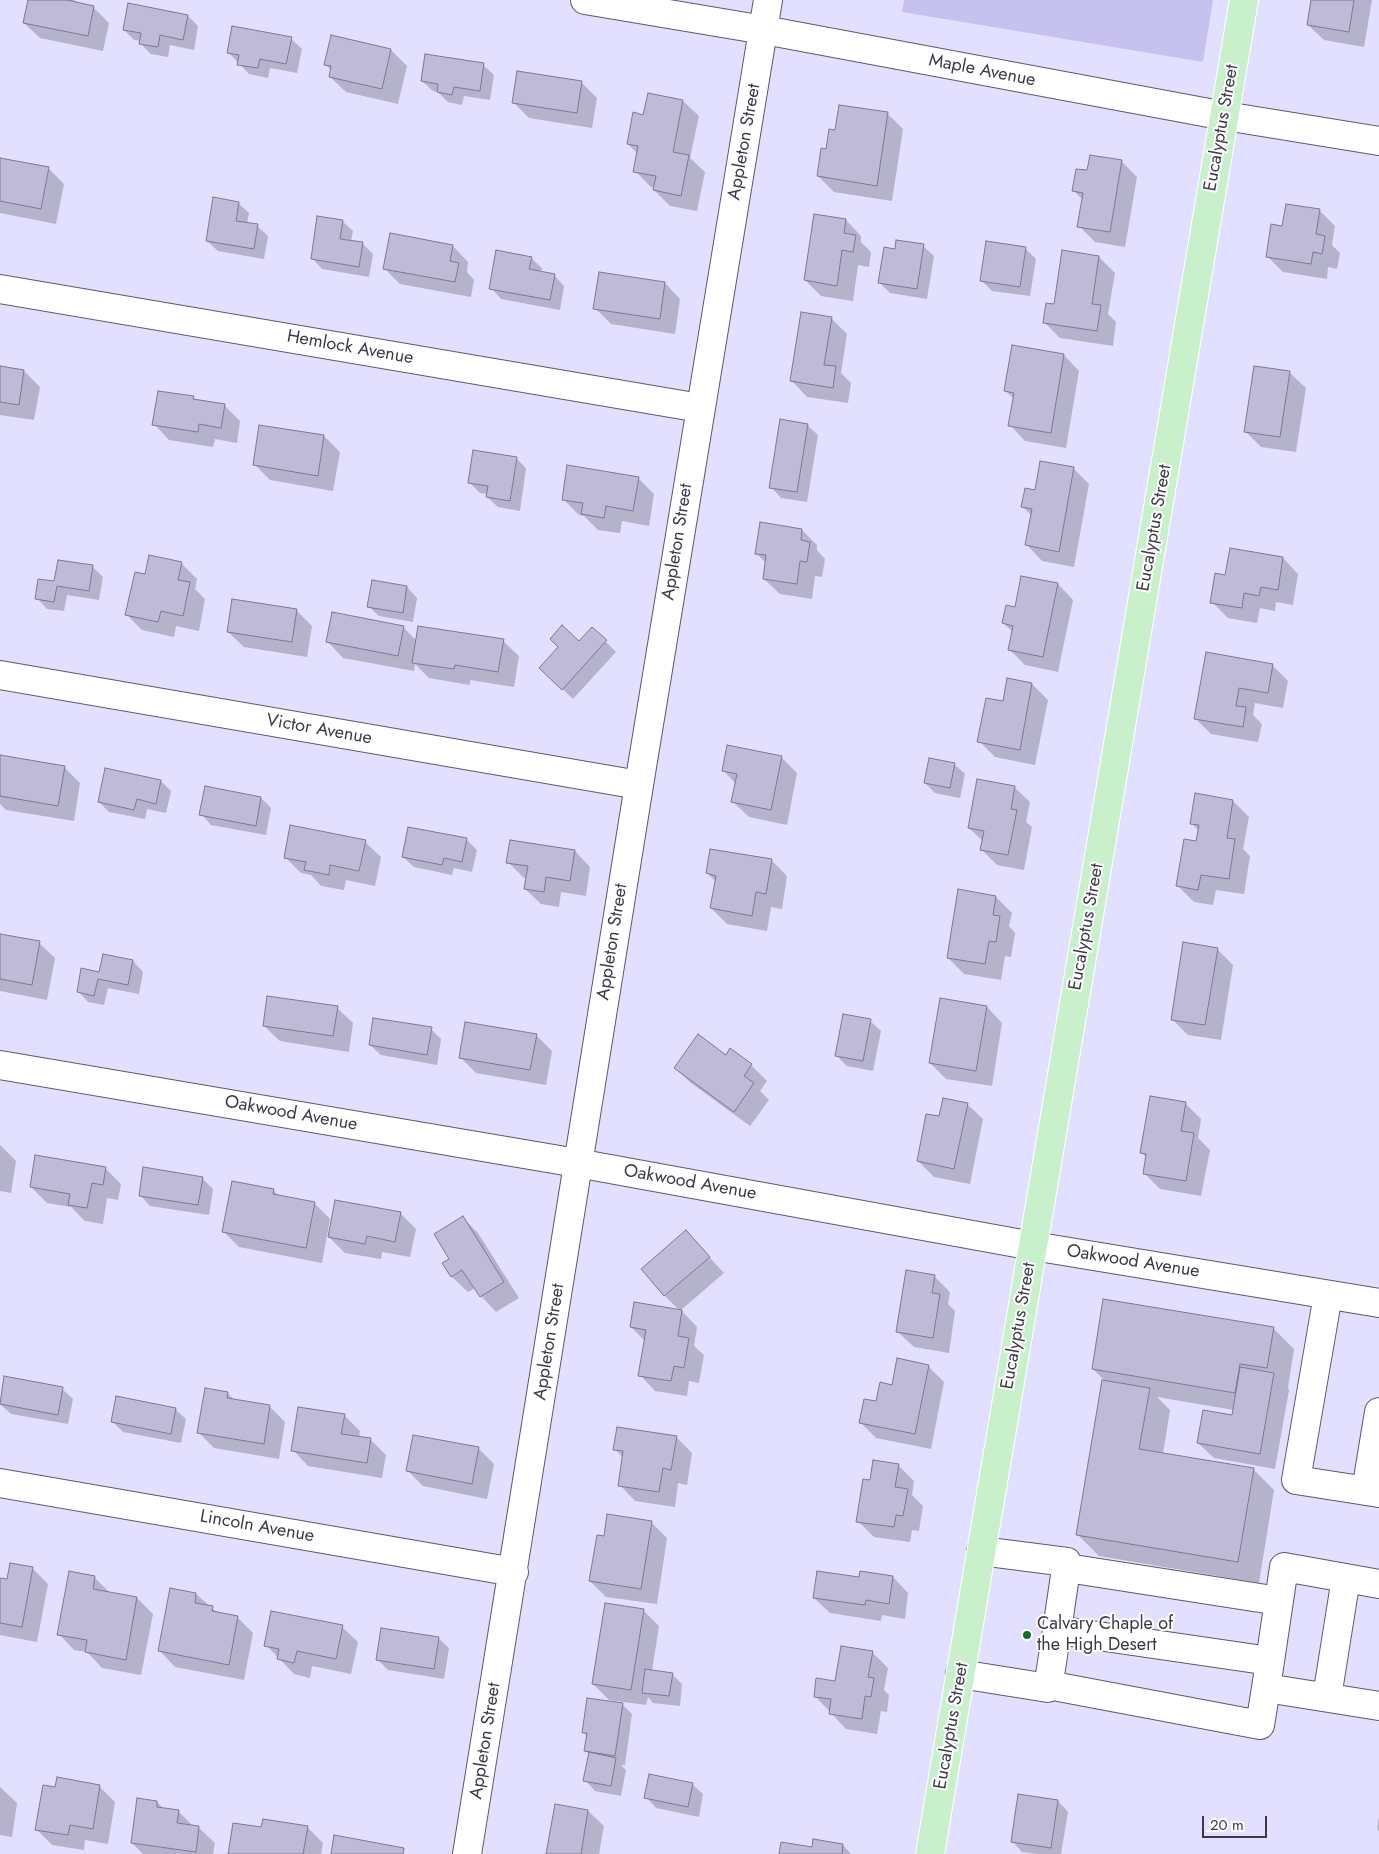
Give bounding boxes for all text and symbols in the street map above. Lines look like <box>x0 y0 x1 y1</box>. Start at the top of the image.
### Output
street label: Maple Avenue <box>927 50 1037 92</box>
street label: Eucalyptus Street <box>1200 63 1244 193</box>
street label: Appleton Street <box>724 82 766 202</box>
street label: Hemlock Avenue <box>285 326 415 370</box>
street label: Eucalyptus Street <box>1133 463 1177 593</box>
street label: Appleton Street <box>658 482 698 602</box>
street label: Victor Avenue <box>264 710 374 750</box>
street label: Eucalyptus Street <box>1065 862 1109 992</box>
street label: Appleton Street <box>593 882 633 1002</box>
street label: Oakwood Avenue <box>223 1092 359 1136</box>
street label: Oakwood Avenue <box>622 1161 758 1205</box>
street label: Oakwood Avenue <box>1065 1241 1201 1283</box>
street label: Eucalyptus Street <box>997 1261 1041 1391</box>
street label: Appleton Street <box>530 1282 570 1402</box>
street label: Lincoln Avenue <box>198 1506 316 1548</box>
place label: Calvary Chaple of the High Desert <box>1037 1614 1173 1656</box>
marker: Calvary Chaple of the High Desert <box>1021 1629 1033 1641</box>
street label: Eucalyptus Street <box>930 1661 974 1791</box>
street label: Appleton Street <box>466 1681 506 1801</box>
scale bar <box>1204 1806 1269 1838</box>
text: 20 m <box>1210 1814 1244 1836</box>

